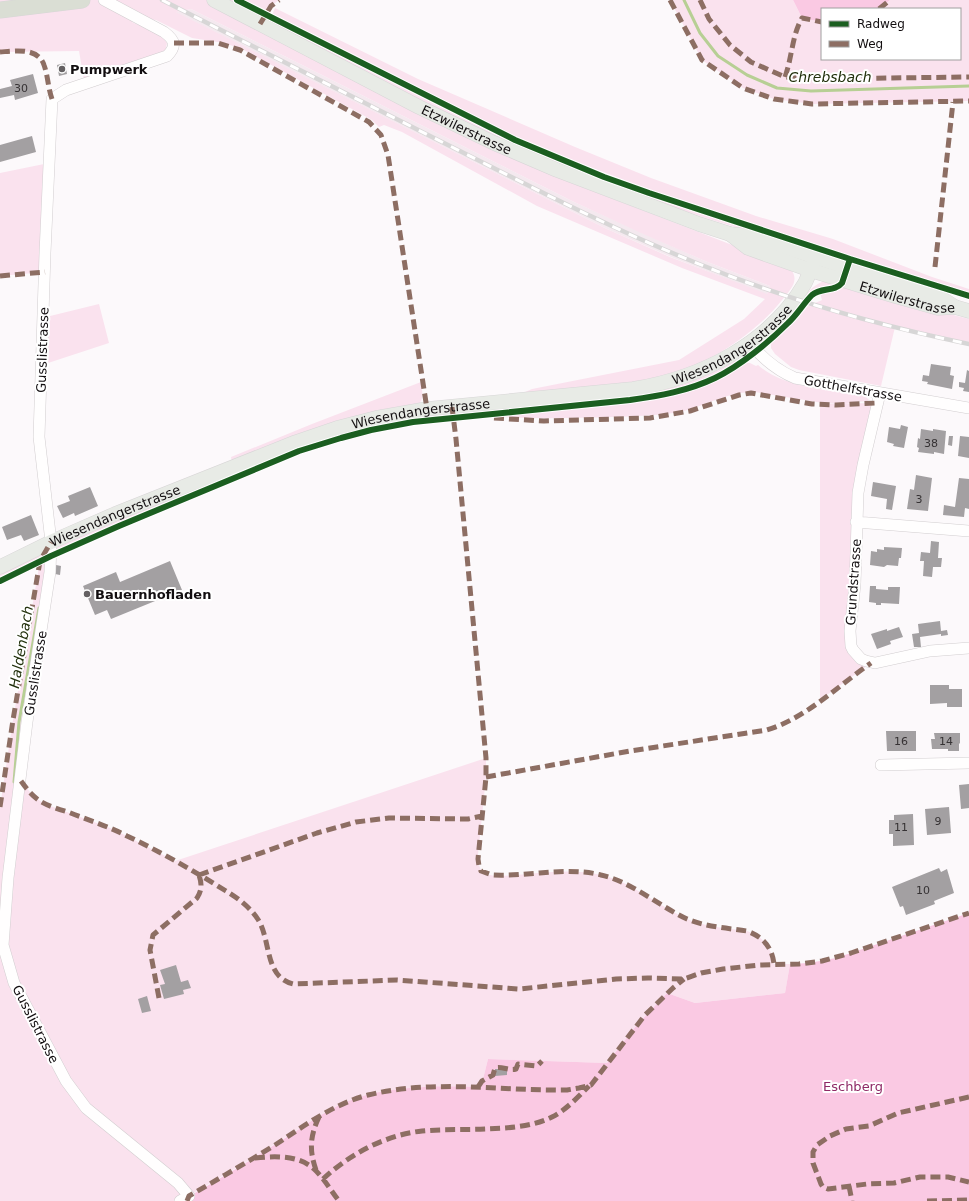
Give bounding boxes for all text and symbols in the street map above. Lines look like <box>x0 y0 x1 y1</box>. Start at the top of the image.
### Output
legend <box>821 8 961 60</box>
text: Radweg <box>857 17 905 31</box>
text: Weg <box>857 37 883 51</box>
place label: Pumpwerk <box>70 62 148 77</box>
marker: Pumpwerk <box>57 64 67 74</box>
water label: Chrebsbach <box>788 69 872 85</box>
house number: 30 <box>14 82 28 95</box>
street label: Etzwilerstrasse <box>419 102 514 158</box>
street label: Etzwilerstrasse <box>858 279 955 316</box>
street label: Wiesendangerstrasse <box>670 302 795 388</box>
street label: Gusslistrasse <box>34 307 51 393</box>
street label: Gotthelfstrasse <box>803 372 903 405</box>
street label: Wiesendangerstrasse <box>350 396 491 432</box>
house number: 38 <box>924 437 938 450</box>
street label: Wiesendangerstrasse <box>47 482 182 550</box>
house number: 3 <box>916 493 923 506</box>
street label: Grundstrasse <box>843 538 864 626</box>
place label: Bauernhofladen <box>95 587 211 602</box>
marker: Bauernhofladen <box>82 589 92 599</box>
water label: Haldenbach <box>6 605 36 689</box>
street label: Gusslistrasse <box>21 630 50 717</box>
house number: 16 <box>894 735 908 748</box>
house number: 14 <box>939 735 953 748</box>
house number: 9 <box>935 815 942 828</box>
house number: 11 <box>894 821 908 834</box>
house number: 10 <box>916 884 930 897</box>
street label: Gusslistrasse <box>9 983 62 1066</box>
park label: Eschberg <box>823 1079 883 1094</box>

